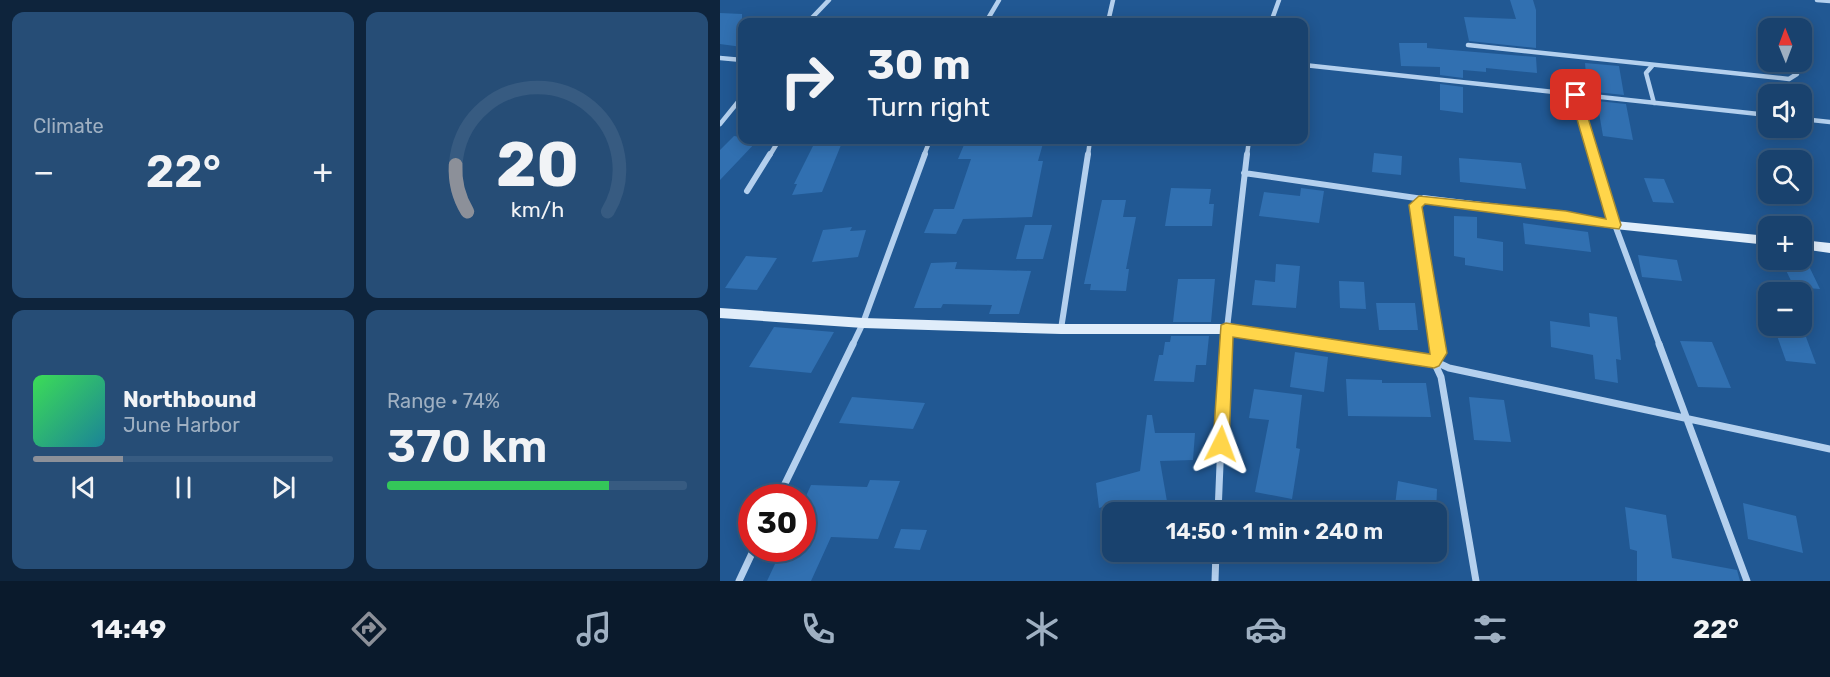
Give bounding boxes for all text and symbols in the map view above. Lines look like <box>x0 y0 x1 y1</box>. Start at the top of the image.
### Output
north arrow <box>1758 18 1812 72</box>
map controls <box>1758 18 1812 336</box>
text: 30 m <box>867 40 971 90</box>
icon: right <box>768 42 846 120</box>
pin <box>1550 69 1601 120</box>
icon: arrive <box>1559 78 1592 111</box>
button: sound <box>1758 84 1812 138</box>
text: Turn right <box>867 91 990 123</box>
text: Climate <box>33 114 104 138</box>
text: 20 <box>496 128 578 202</box>
text: 22° <box>146 145 221 198</box>
button: search <box>1758 150 1812 204</box>
text: − <box>33 152 54 191</box>
text: + <box>312 152 333 191</box>
text: km/h <box>510 197 564 222</box>
button: + <box>1758 216 1812 270</box>
button: − <box>1758 282 1812 336</box>
text: Northbound <box>123 386 256 413</box>
text: Range · 74% <box>387 389 500 413</box>
position arrow <box>1189 412 1253 476</box>
text: June Harbor <box>123 413 240 437</box>
text: 370 km <box>387 420 548 473</box>
icon: previous <box>67 471 100 504</box>
icon: pause <box>167 471 200 504</box>
icon: next <box>267 471 300 504</box>
speed limit sign: 30 <box>738 484 816 562</box>
text: 14:50 · 1 min · 240 m <box>1166 518 1383 545</box>
icon: directions <box>348 608 390 650</box>
icon: music <box>573 608 615 650</box>
icon: phone <box>797 608 839 650</box>
icon: climate <box>1021 608 1063 650</box>
icon: car <box>1245 608 1287 650</box>
icon: filters <box>1469 608 1511 650</box>
text: 14:49 <box>91 613 166 645</box>
text: 22° <box>1693 613 1739 645</box>

